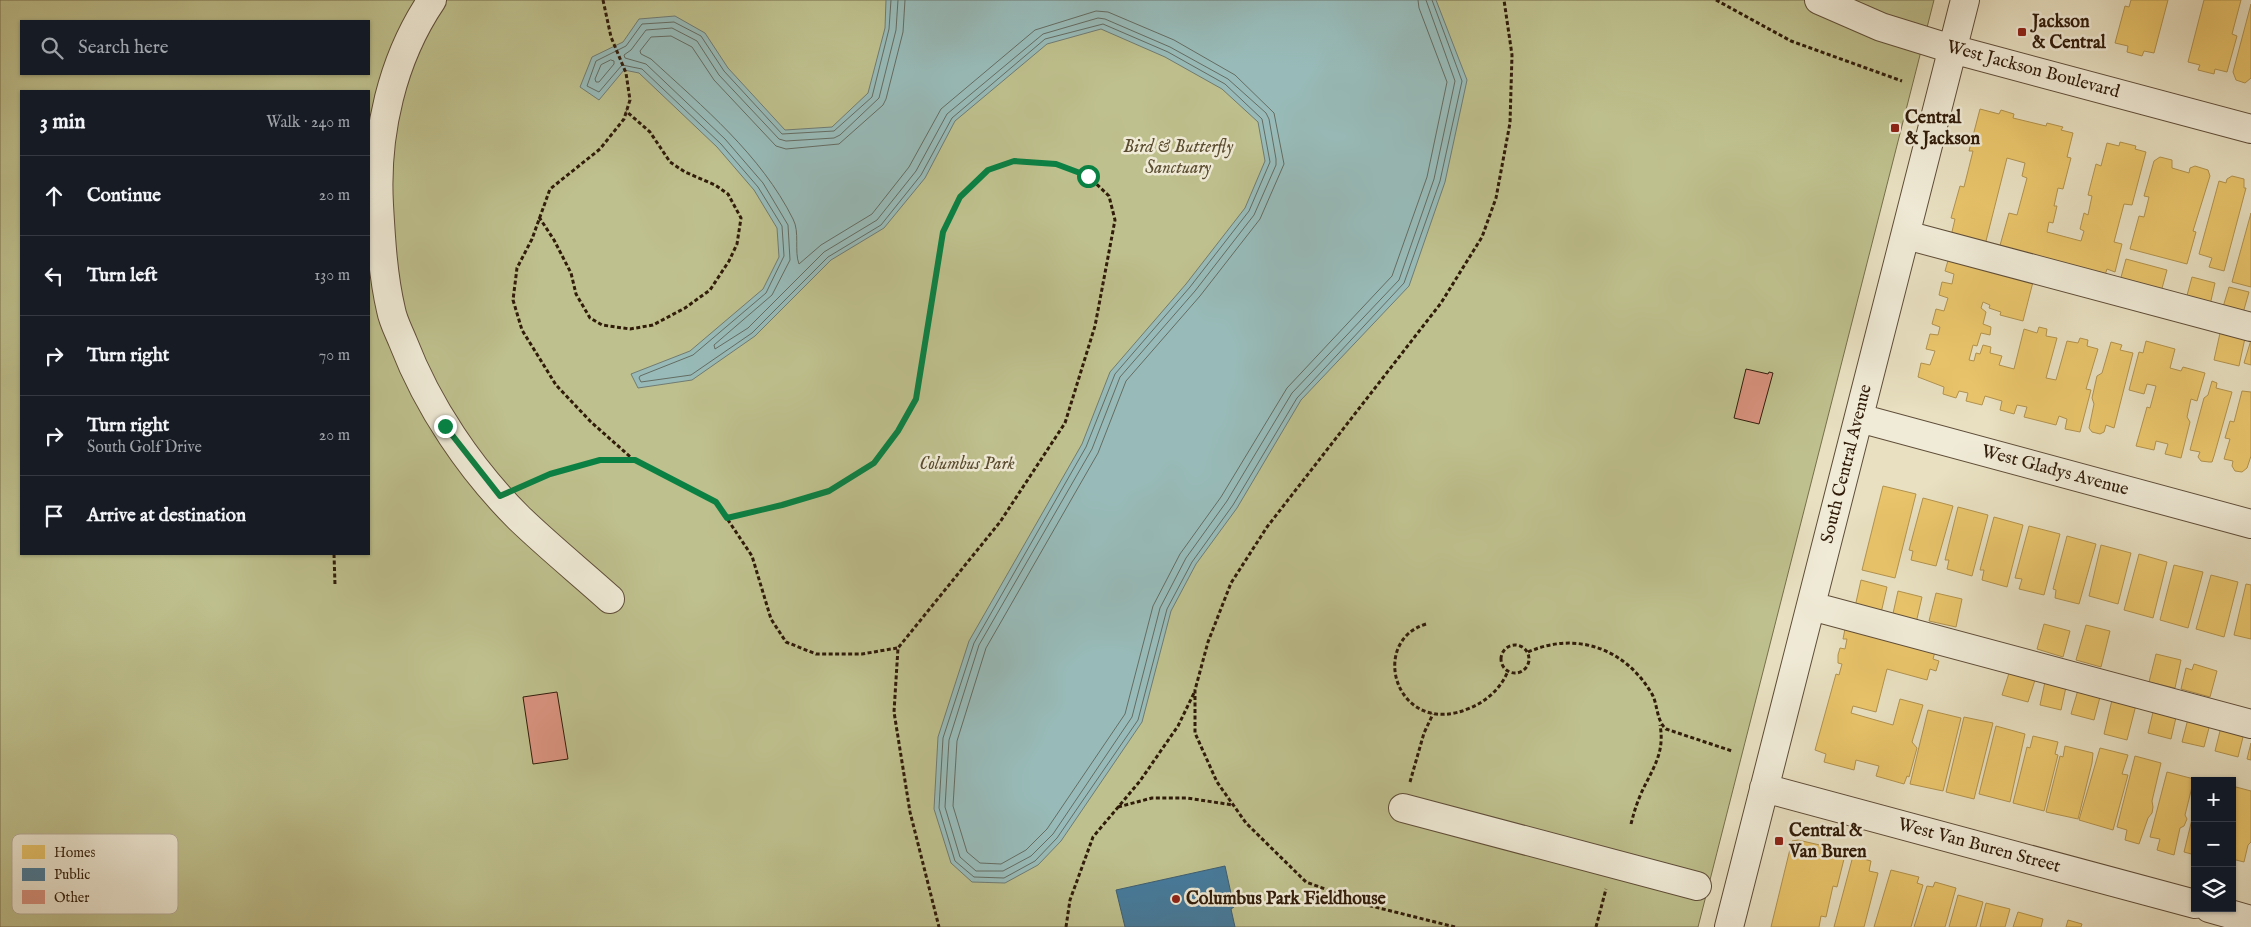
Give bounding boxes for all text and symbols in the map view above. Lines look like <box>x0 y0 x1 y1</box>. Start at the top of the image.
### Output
place label: Jackson & Central <box>2030 11 2107 55</box>
search box <box>20 20 370 75</box>
marker: Jackson & Central <box>2016 26 2028 38</box>
icon: search <box>38 34 66 62</box>
text: Search here <box>78 36 169 60</box>
street label: West Jackson Boulevard <box>1944 36 2123 104</box>
place label: Central & Jackson <box>1905 107 1980 151</box>
text: 3 min <box>40 109 85 136</box>
text: Walk · 240 m <box>266 113 350 133</box>
marker: Central & Jackson <box>1889 122 1901 134</box>
park label: Bird & Butterfly Sanctuary <box>1123 136 1233 180</box>
route start <box>1077 165 1100 188</box>
icon: ahead <box>40 182 68 210</box>
text: Continue <box>87 184 161 208</box>
text: 20 m <box>319 186 350 206</box>
icon: left <box>40 262 68 290</box>
text: Turn left <box>87 264 158 288</box>
text: 130 m <box>314 266 350 286</box>
icon: right <box>40 342 68 370</box>
text: Turn right <box>87 344 169 368</box>
text: 70 m <box>319 346 350 366</box>
street label: South Central Avenue <box>1816 382 1878 546</box>
text: Turn right <box>87 414 169 438</box>
route end <box>434 415 457 438</box>
icon: right <box>40 422 68 450</box>
text: 20 m <box>319 426 350 446</box>
text: South Golf Drive <box>87 438 202 458</box>
street label: West Gladys Avenue <box>1979 440 2131 502</box>
park label: Columbus Park <box>919 453 1015 476</box>
icon: arrive <box>40 502 68 530</box>
text: Arrive at destination <box>87 504 246 528</box>
map controls <box>2191 777 2236 912</box>
button: + <box>2191 777 2236 822</box>
street label: West Van Buren Street <box>1895 813 2063 879</box>
place label: Central & Van Buren <box>1788 820 1867 864</box>
button: − <box>2191 822 2236 867</box>
legend <box>12 834 178 914</box>
marker: Central & Van Buren <box>1773 835 1785 847</box>
text: Homes <box>54 844 96 862</box>
text: Public <box>54 866 90 884</box>
button: layers <box>2191 867 2236 912</box>
place label: Columbus Park Fieldhouse <box>1186 888 1386 911</box>
text: Other <box>54 889 89 907</box>
marker: Columbus Park Fieldhouse <box>1170 893 1182 905</box>

